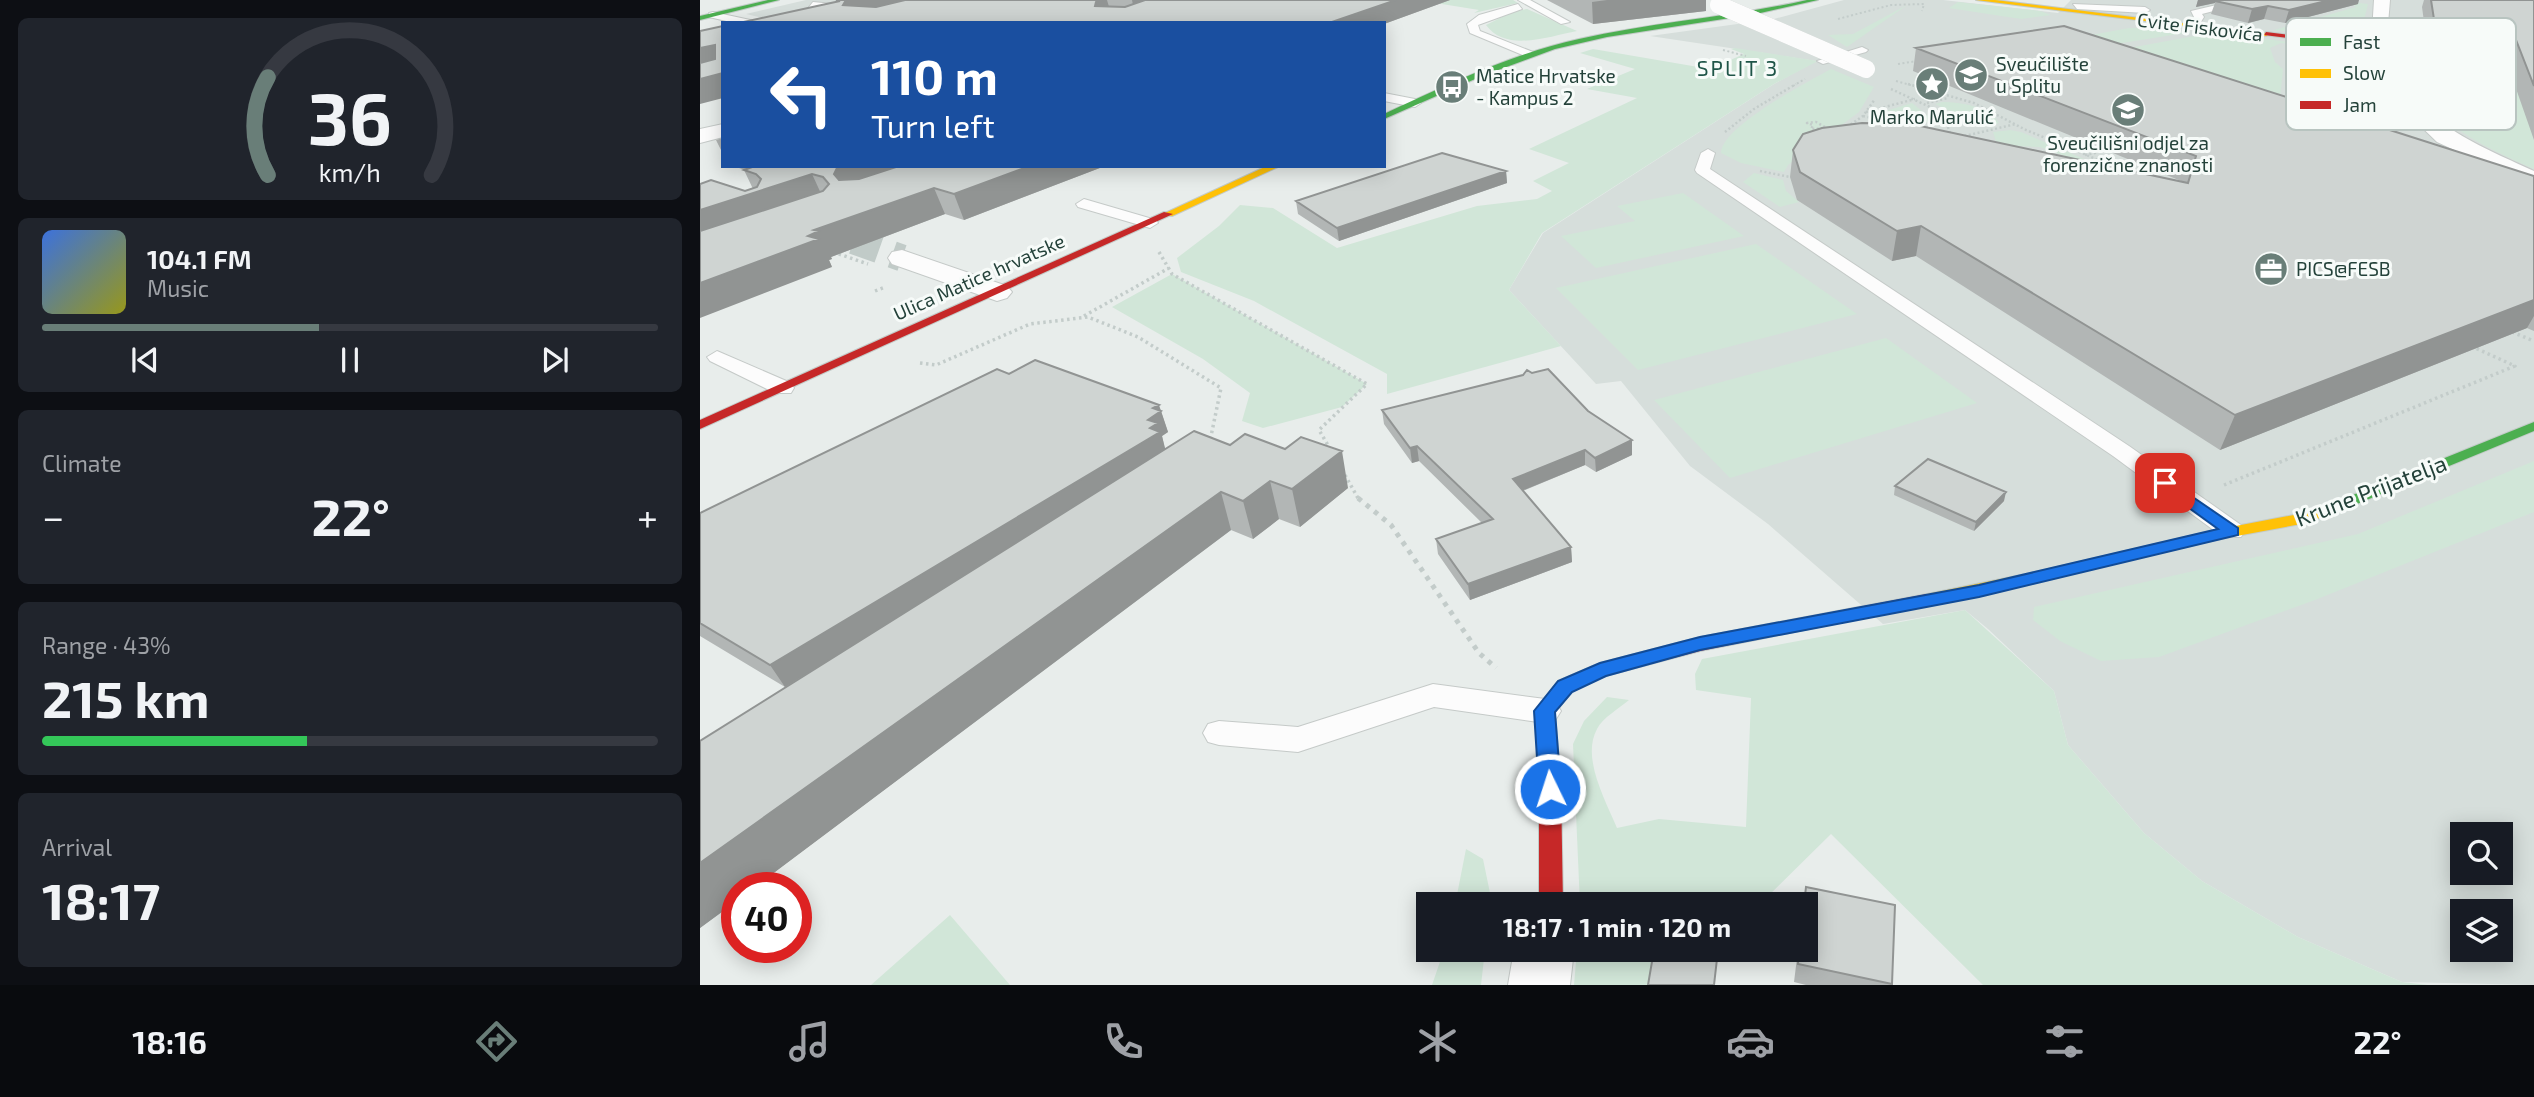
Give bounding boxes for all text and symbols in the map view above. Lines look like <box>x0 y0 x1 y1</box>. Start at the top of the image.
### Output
street label: Cvite Fiskovića <box>2136 7 2264 46</box>
legend <box>2286 18 2516 130</box>
text: Fast <box>2343 30 2380 53</box>
text: 110 m <box>871 46 998 105</box>
icon: left <box>756 49 847 140</box>
place label: Sveučilište u Splitu <box>1996 52 2089 97</box>
district label: SPLIT 3 <box>1697 55 1779 80</box>
school or university icon: Sveučilište u Splitu <box>1952 56 1990 94</box>
text: Slow <box>2343 61 2386 84</box>
place label: Matice Hrvatske - Kampus 2 <box>1476 64 1616 109</box>
place icon: Marko Marulić <box>1913 65 1951 103</box>
bus stop icon: Matice Hrvatske - Kampus 2 <box>1433 68 1471 106</box>
text: 36 <box>308 72 392 160</box>
school or university icon: Sveučilišni odjel za forenzične znanosti <box>2109 91 2147 129</box>
text: Jam <box>2343 93 2377 116</box>
place label: Marko Marulić <box>1870 105 1994 128</box>
text: Turn left <box>871 106 995 144</box>
place label: Sveučilišni odjel za forenzične znanosti <box>2043 131 2213 176</box>
text: km/h <box>319 157 381 187</box>
street label: Ulica Matice hrvatske <box>890 228 1068 325</box>
text: 104.1 FM <box>147 243 252 274</box>
office icon: PICS@FESB <box>2252 250 2290 288</box>
place label: PICS@FESB <box>2296 257 2391 280</box>
text: Music <box>147 274 209 302</box>
icon: previous <box>126 341 164 379</box>
icon: pause <box>331 341 369 379</box>
icon: next <box>536 341 574 379</box>
street label: Krune Prijatelja <box>2291 448 2450 532</box>
text: Climate <box>42 449 122 477</box>
pin <box>2135 453 2195 513</box>
icon: arrive <box>2146 464 2184 502</box>
text: 22° <box>311 484 390 546</box>
text: − <box>42 493 64 539</box>
text: + <box>637 493 658 539</box>
text: Range · 43% <box>42 631 170 659</box>
text: 215 km <box>42 666 210 728</box>
position arrow <box>1513 752 1587 826</box>
map controls <box>2450 822 2513 962</box>
button: search <box>2450 822 2513 885</box>
text: Arrival <box>42 833 112 861</box>
text: 18:17 <box>42 868 160 930</box>
speed limit sign: 40 <box>721 872 812 963</box>
button: layers <box>2450 899 2513 962</box>
text: 18:17 · 1 min · 120 m <box>1503 911 1731 942</box>
icon: directions <box>472 1017 521 1066</box>
icon: music <box>785 1017 834 1066</box>
icon: phone <box>1099 1017 1148 1066</box>
icon: climate <box>1413 1017 1462 1066</box>
icon: car <box>1726 1017 1775 1066</box>
icon: filters <box>2040 1017 2089 1066</box>
text: 18:16 <box>132 1022 207 1060</box>
text: 22° <box>2353 1022 2402 1060</box>

